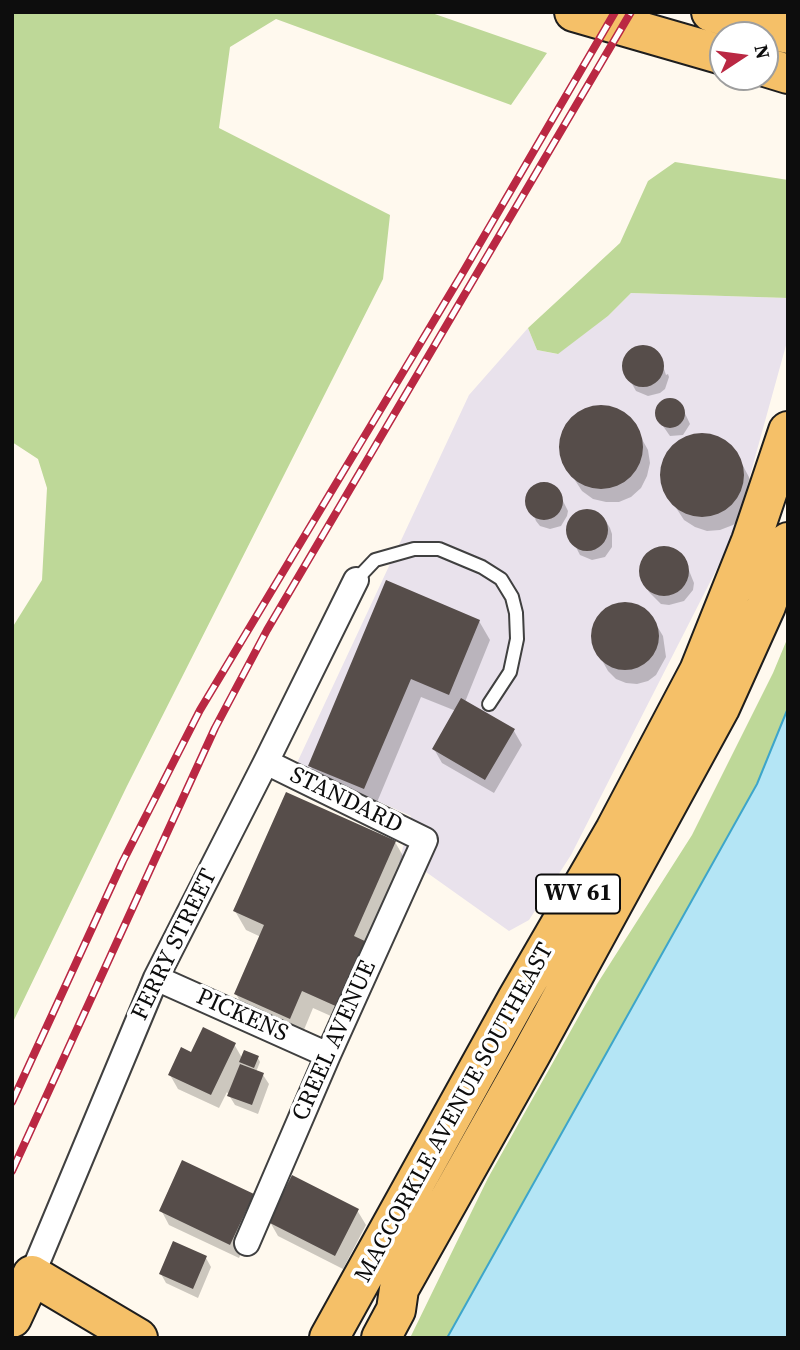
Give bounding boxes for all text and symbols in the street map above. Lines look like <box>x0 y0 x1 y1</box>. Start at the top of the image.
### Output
north arrow <box>709 21 779 91</box>
text: N <box>748 42 777 61</box>
street label: STANDARD <box>285 761 407 841</box>
street label: FERRY STREET <box>126 865 224 1025</box>
road number: WV 61 <box>536 874 620 914</box>
street label: MACCORKLE AVENUE SOUTHEAST <box>349 938 561 1288</box>
street label: CREEL AVENUE <box>287 956 383 1126</box>
street label: PICKENS <box>192 983 292 1049</box>

